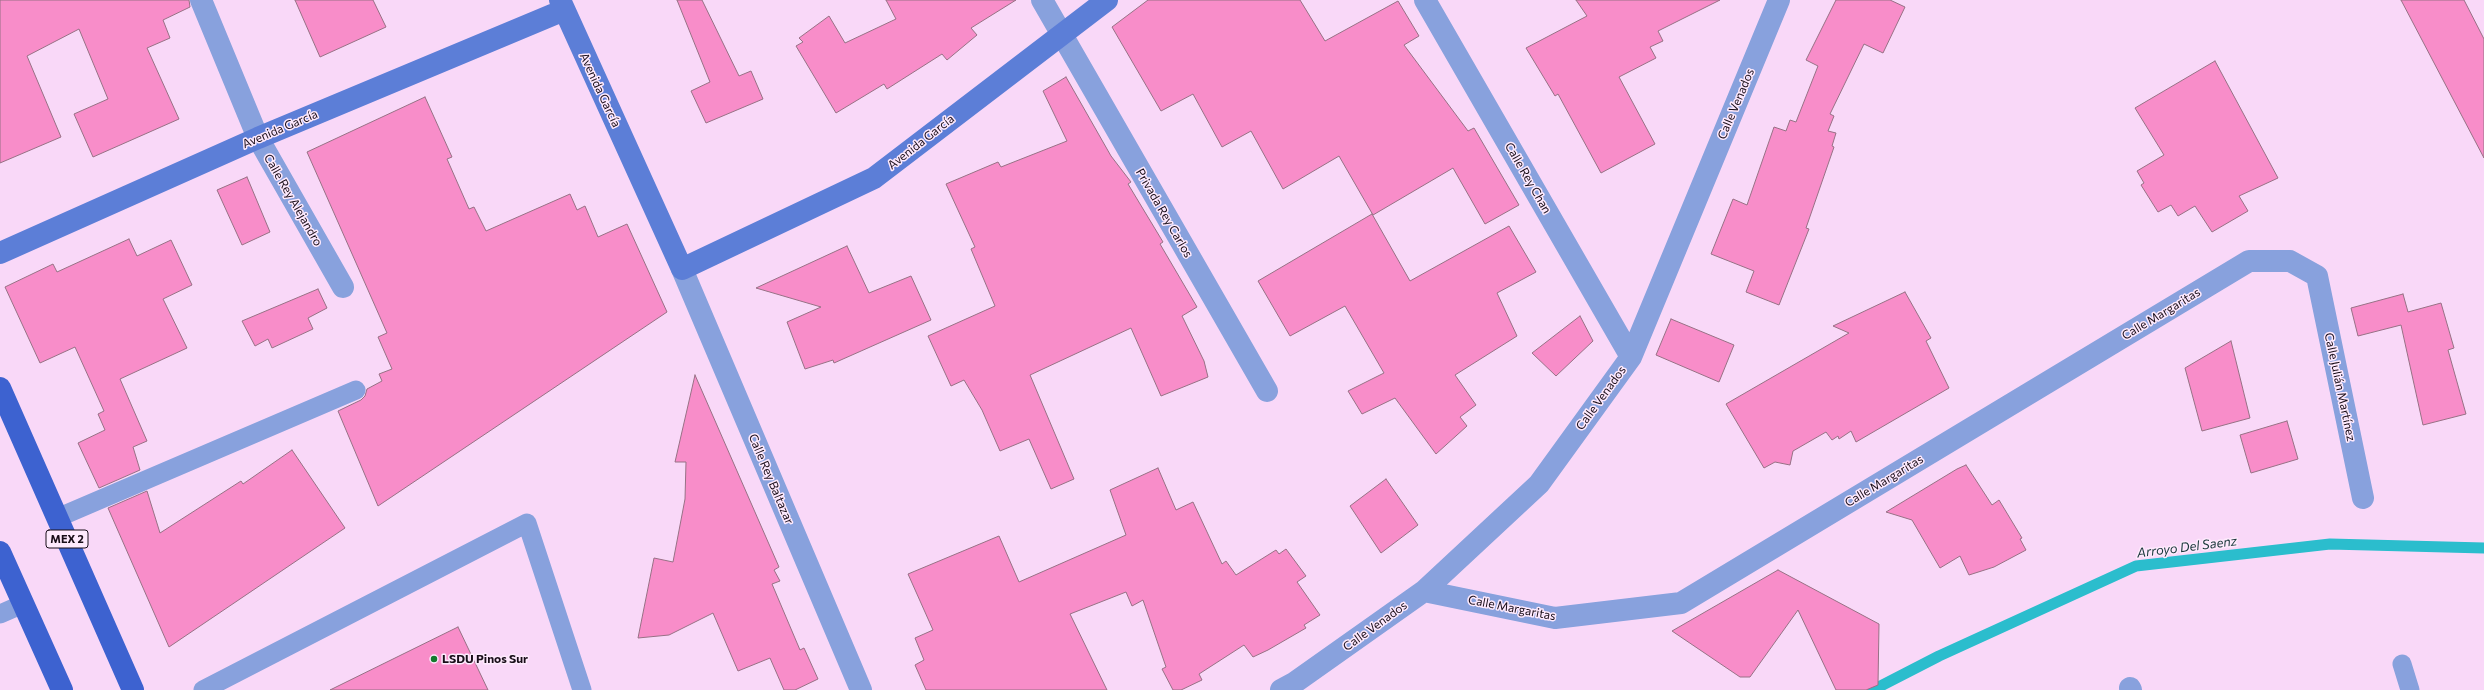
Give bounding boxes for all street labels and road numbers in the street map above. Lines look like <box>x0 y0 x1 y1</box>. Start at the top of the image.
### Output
street label: Avenida García <box>576 50 624 130</box>
street label: Calle Venados <box>1715 66 1757 142</box>
street label: Avenida García <box>240 107 320 151</box>
street label: Avenida García <box>885 112 957 172</box>
street label: Calle Rey Chan <box>1502 140 1554 216</box>
street label: Calle Rey Alejandro <box>261 151 325 249</box>
street label: Privada Rey Carlos <box>1133 166 1195 260</box>
street label: Calle Margaritas <box>2119 285 2203 343</box>
street label: Calle Julián Martínez <box>2321 331 2359 443</box>
street label: Calle Venados <box>1573 363 1629 433</box>
street label: Calle Rey Baltazar <box>745 432 797 526</box>
street label: Calle Margaritas <box>1842 452 1926 510</box>
road number: MEX 2 <box>46 530 88 548</box>
street label: Calle Margaritas <box>1467 592 1557 624</box>
street label: Calle Venados <box>1340 598 1410 654</box>

